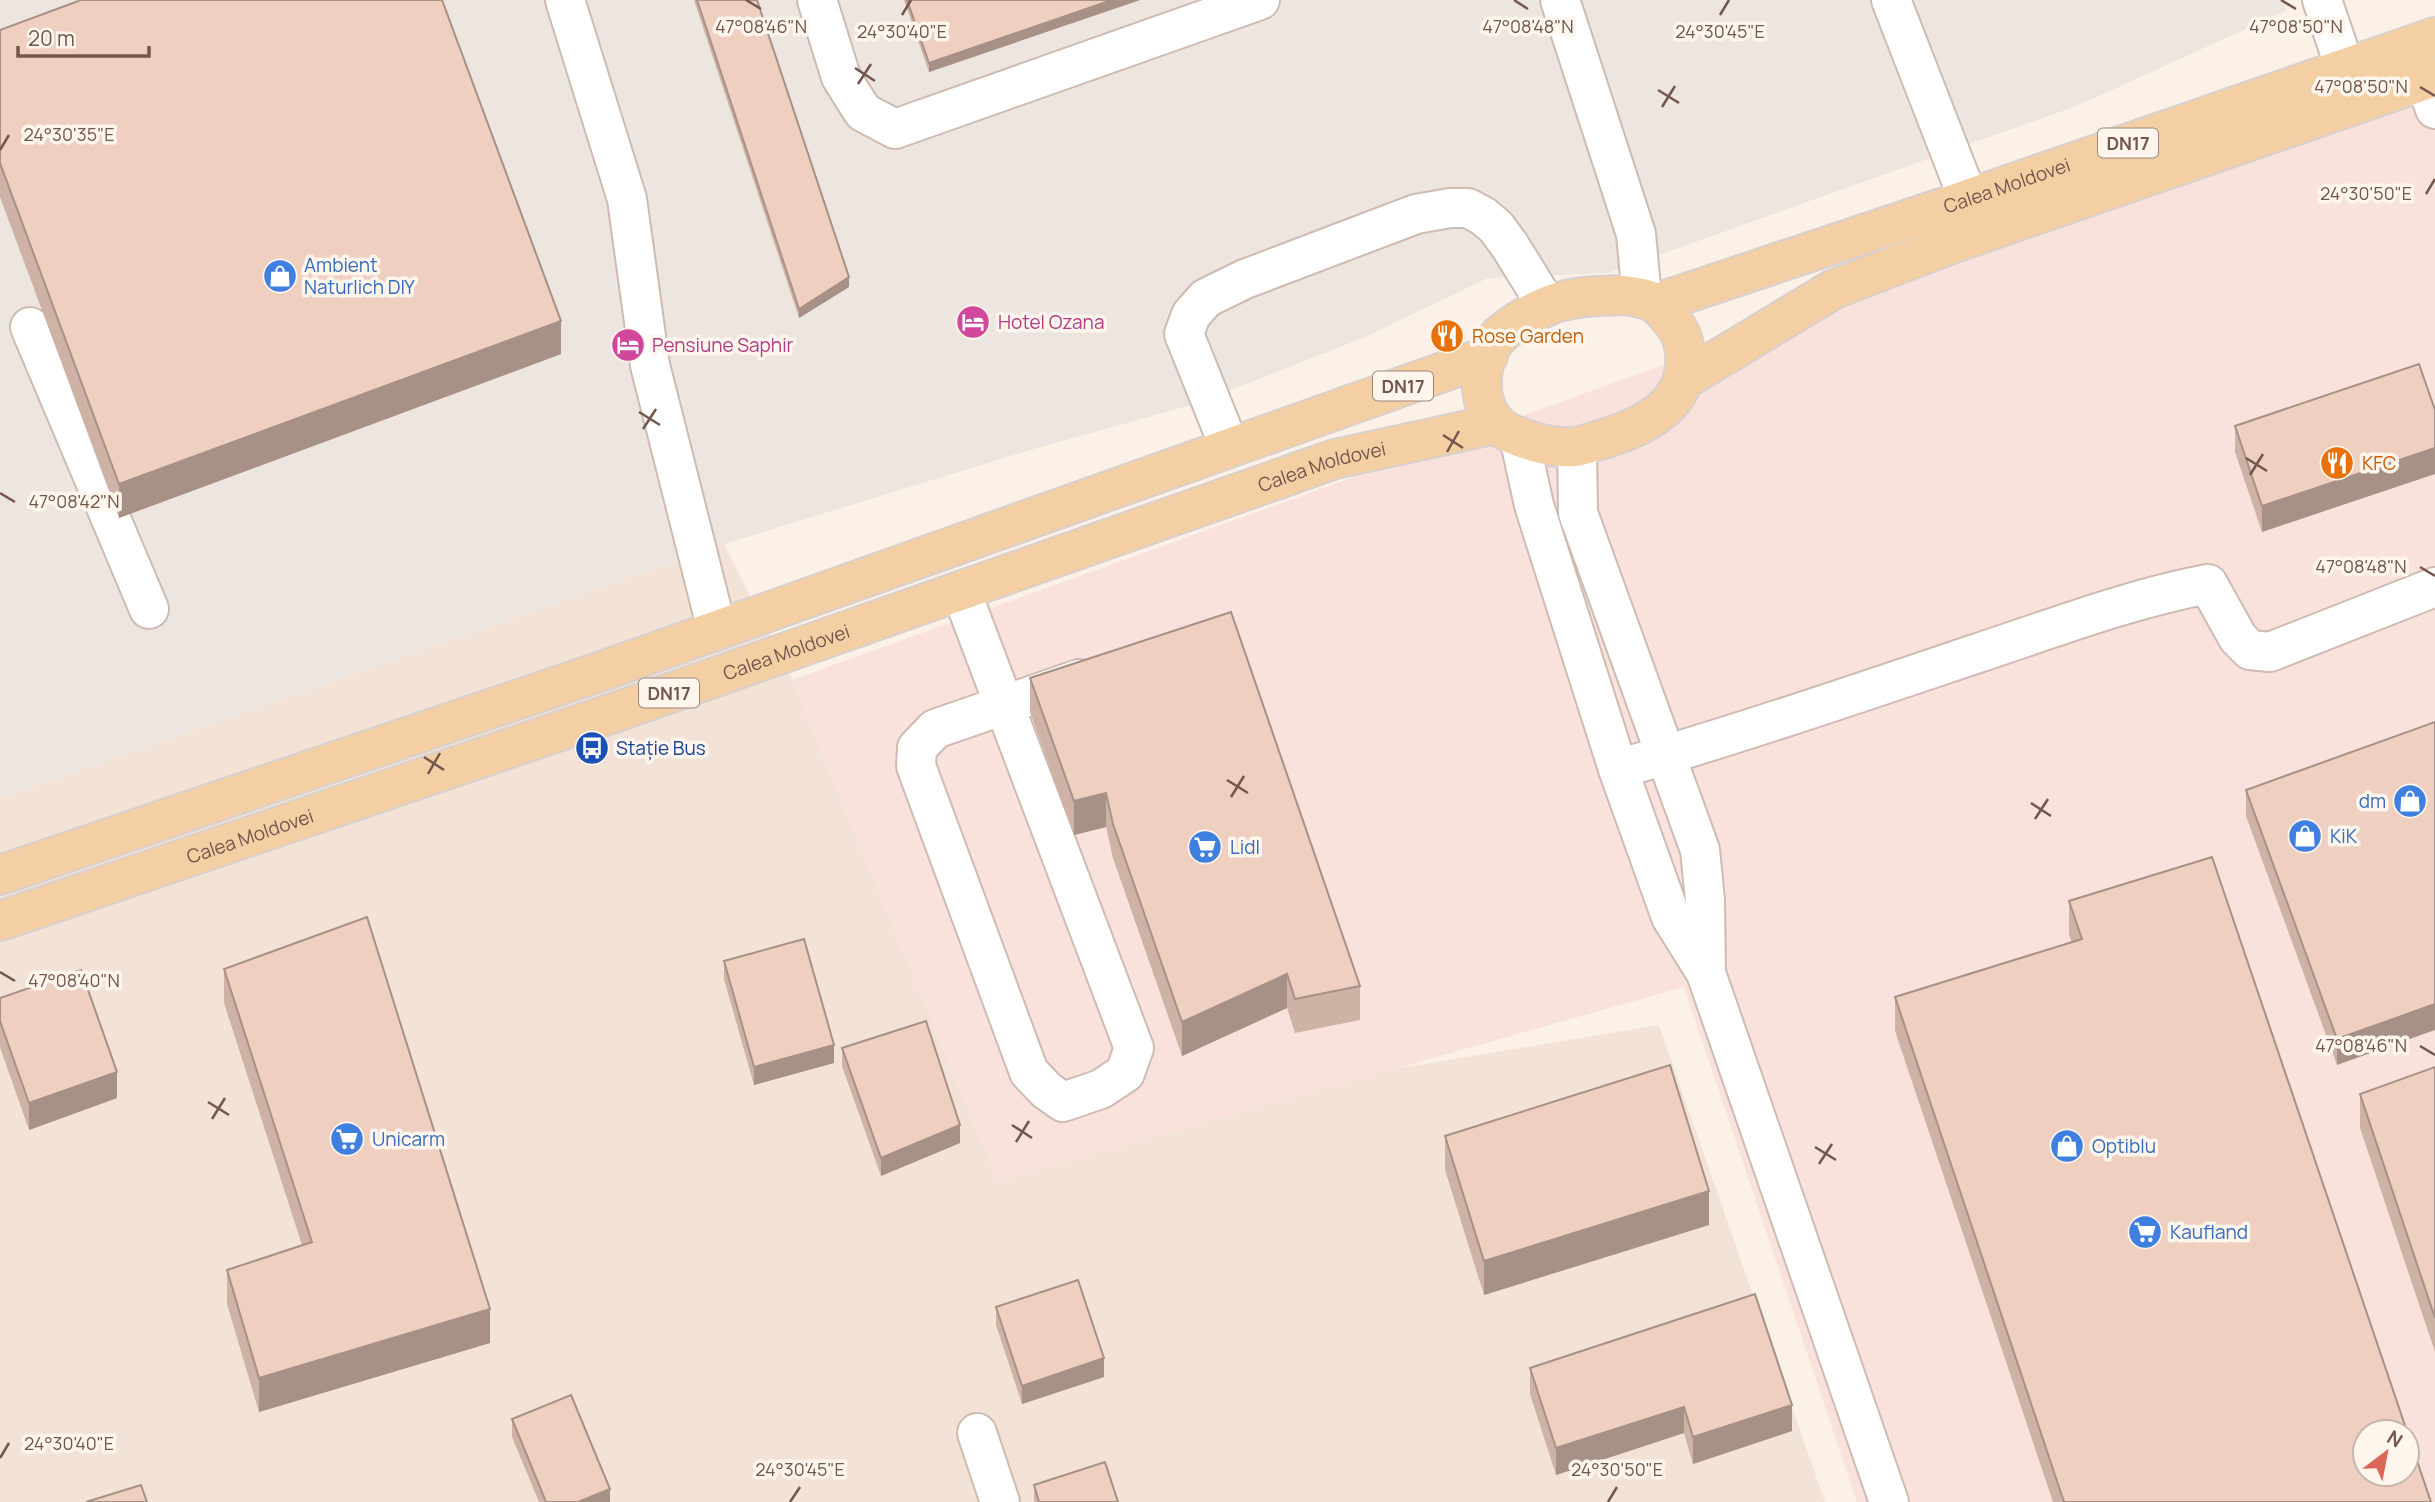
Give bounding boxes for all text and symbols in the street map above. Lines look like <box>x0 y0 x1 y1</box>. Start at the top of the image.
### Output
scale bar <box>18 14 149 58</box>
text: 47°08'46"N <box>715 14 807 38</box>
text: 47°08'48"N <box>1482 14 1574 38</box>
text: 47°08'50"N <box>2249 14 2343 38</box>
text: 24°30'40"E <box>857 19 947 43</box>
text: 24°30'45"E <box>1675 19 1765 43</box>
text: 20 m <box>28 24 75 52</box>
text: 47°08'50"N <box>2314 74 2408 98</box>
text: 24°30'35"E <box>23 122 115 146</box>
road number: DN17 <box>2098 128 2158 158</box>
street label: Calea Moldovei <box>1940 152 2074 220</box>
text: 24°30'50"E <box>2320 181 2412 205</box>
place label: Ambient Naturlich DIY <box>304 252 415 300</box>
shop icon: Ambient Naturlich DIY <box>261 257 299 295</box>
hotel icon: Hotel Ozana <box>954 303 992 341</box>
place label: Hotel Ozana <box>998 309 1104 335</box>
restaurant icon: Rose Garden <box>1428 317 1466 355</box>
place label: Rose Garden <box>1472 323 1584 349</box>
hotel icon: Pensiune Saphir <box>609 326 647 364</box>
place label: Pensiune Saphir <box>652 332 794 358</box>
road number: DN17 <box>1373 372 1433 400</box>
street label: Calea Moldovei <box>1254 435 1388 498</box>
restaurant icon: KFC <box>2318 444 2356 482</box>
place label: KFC <box>2362 450 2396 476</box>
text: 47°08'42"N <box>28 489 120 513</box>
text: 47°08'48"N <box>2315 554 2407 578</box>
street label: Calea Moldovei <box>719 618 853 686</box>
road number: DN17 <box>639 678 699 708</box>
bus stop icon: Stație Bus <box>573 729 611 767</box>
place label: Stație Bus <box>616 735 706 761</box>
shop icon: dm <box>2391 782 2429 820</box>
place label: dm <box>2359 788 2386 814</box>
street label: Calea Moldovei <box>183 803 317 870</box>
shop icon: KiK <box>2286 817 2324 855</box>
place label: KiK <box>2330 823 2358 849</box>
supermarket icon: Lidl <box>1186 828 1224 866</box>
place label: Lidl <box>1230 834 1260 860</box>
text: 47°08'40"N <box>28 968 120 992</box>
text: 47°08'46"N <box>2315 1033 2407 1057</box>
supermarket icon: Unicarm <box>328 1120 366 1158</box>
place label: Unicarm <box>372 1126 445 1152</box>
shop icon: Optiblu <box>2048 1127 2086 1165</box>
place label: Optiblu <box>2092 1133 2156 1159</box>
supermarket icon: Kaufland <box>2126 1213 2164 1251</box>
place label: Kaufland <box>2170 1219 2248 1245</box>
north arrow <box>2351 1418 2421 1488</box>
text: N <box>2382 1424 2408 1453</box>
text: 24°30'40"E <box>24 1431 114 1455</box>
text: 24°30'45"E <box>755 1457 845 1481</box>
text: 24°30'50"E <box>1571 1457 1663 1481</box>

